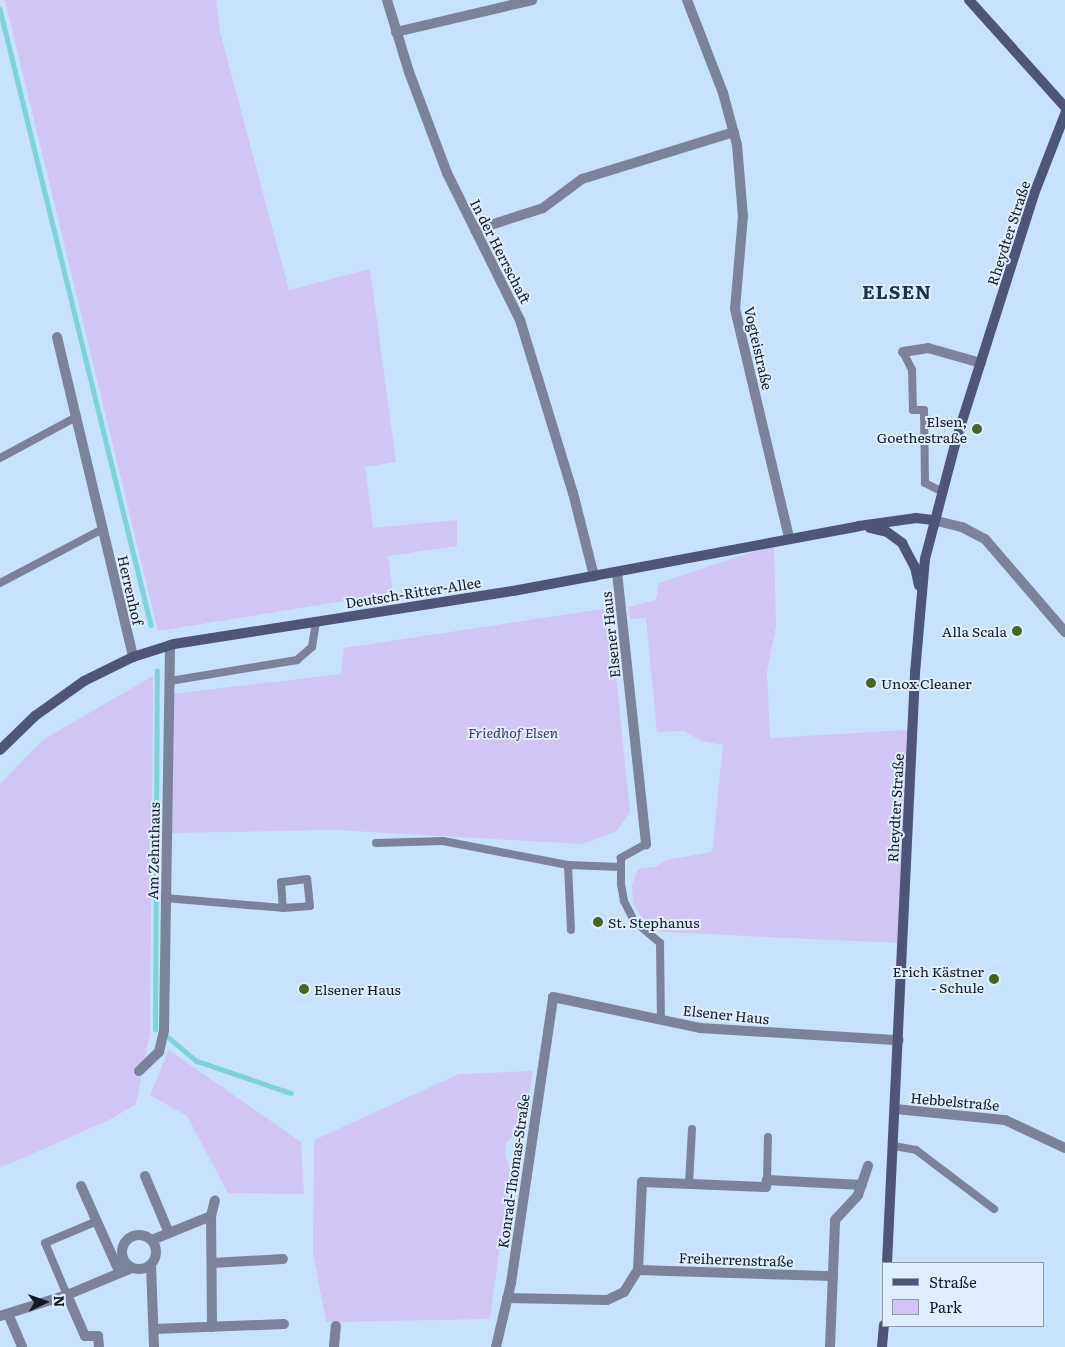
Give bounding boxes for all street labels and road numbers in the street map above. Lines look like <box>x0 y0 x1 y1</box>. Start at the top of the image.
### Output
street label: Rheydter Straße <box>983 179 1033 287</box>
street label: In der Herrschaft <box>467 196 535 306</box>
street label: Vogteistraße <box>741 305 777 391</box>
street label: Herrenhof <box>115 554 147 626</box>
street label: Deutsch-Ritter-Allee <box>344 573 482 611</box>
street label: Elsener Haus <box>597 591 623 679</box>
street label: Rheydter Straße <box>884 753 906 863</box>
street label: Am Zehnthaus <box>144 802 162 900</box>
street label: Elsener Haus <box>682 1001 770 1027</box>
street label: Hebbelstraße <box>910 1089 1000 1113</box>
street label: Konrad-Thomas-Straße <box>494 1093 532 1249</box>
street label: Freiherrenstraße <box>678 1249 794 1269</box>

